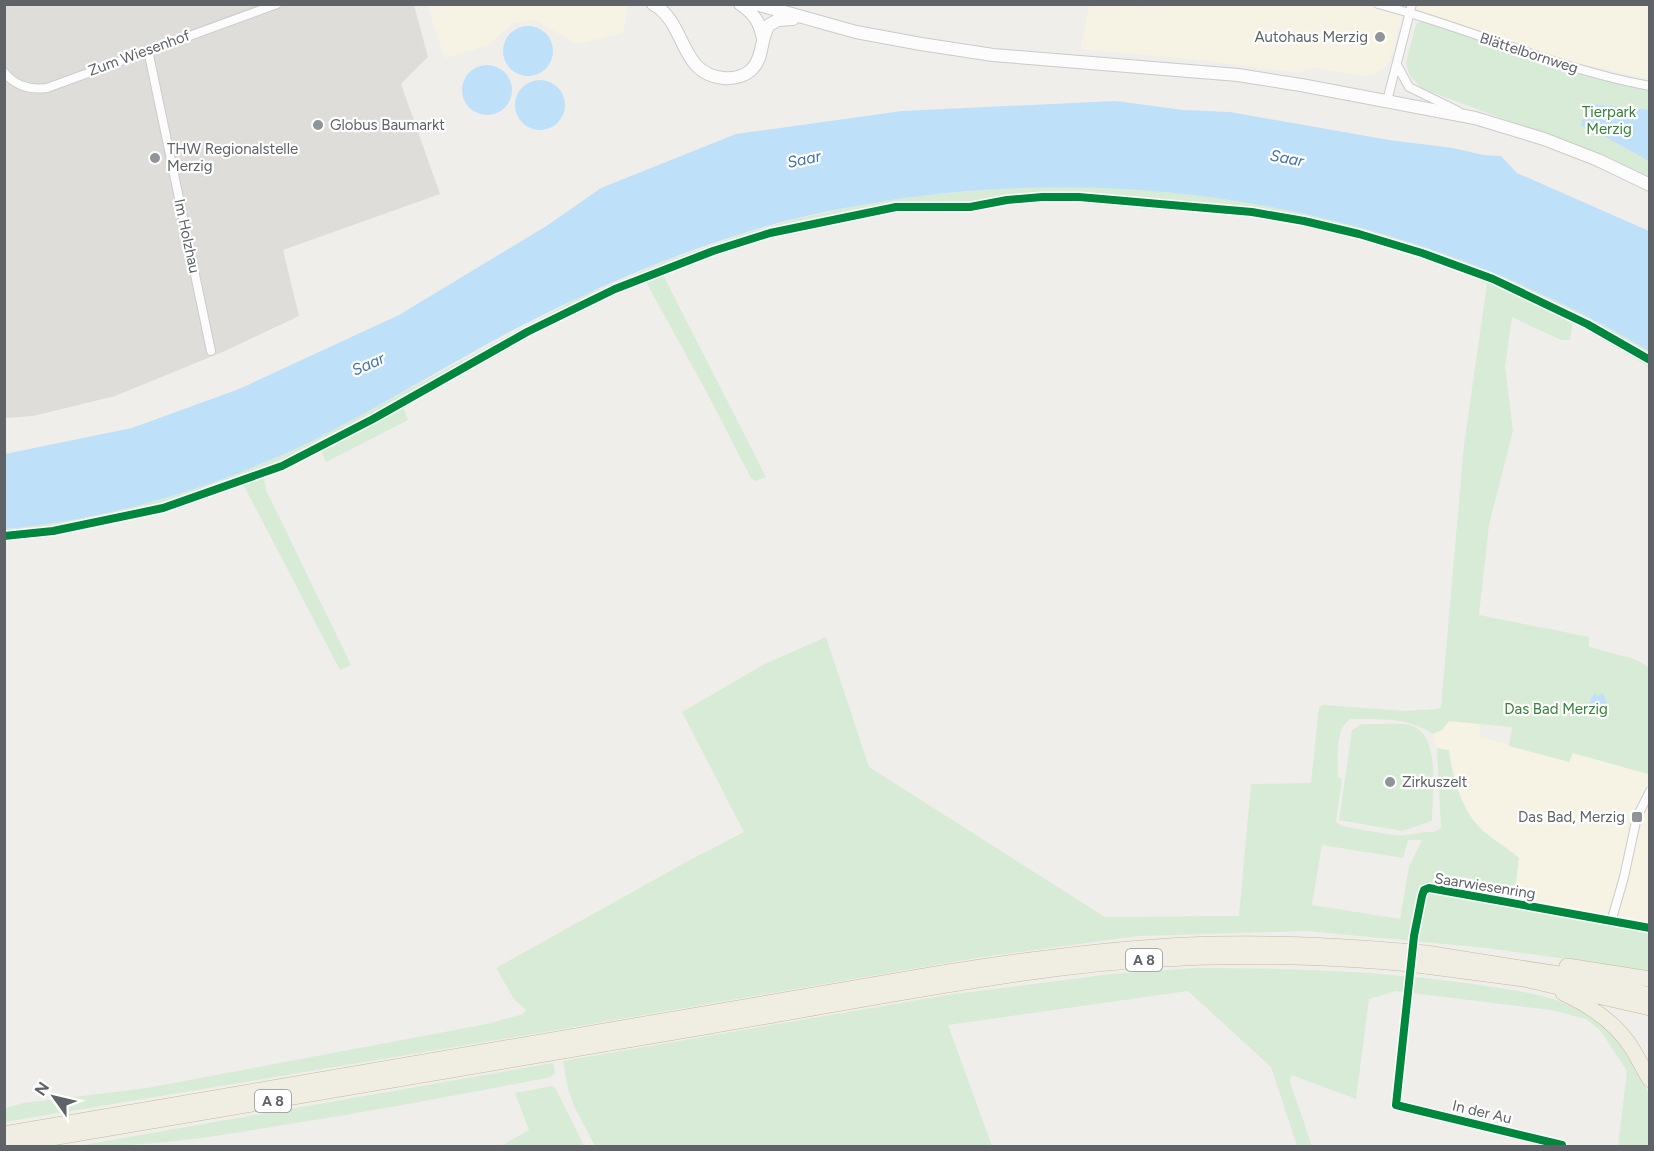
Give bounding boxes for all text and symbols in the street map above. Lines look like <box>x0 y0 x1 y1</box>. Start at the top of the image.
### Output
street label: Zum Wiesenhof <box>86 26 193 80</box>
place label: Autohaus Merzig <box>1254 28 1368 46</box>
street label: Blättelbornweg <box>1478 29 1580 77</box>
marker: Autohaus Merzig <box>1373 30 1387 44</box>
park label: Tierpark Merzig <box>1582 103 1637 138</box>
place label: Globus Baumarkt <box>330 116 445 134</box>
marker: Globus Baumarkt <box>311 118 325 132</box>
place label: THW Regionalstelle Merzig <box>167 140 298 175</box>
water label: Saar <box>1268 145 1306 171</box>
water label: Saar <box>785 146 823 172</box>
marker: THW Regionalstelle Merzig <box>148 151 162 165</box>
street label: Im Holzhau <box>170 197 204 275</box>
water label: Saar <box>349 348 388 380</box>
park label: Das Bad Merzig <box>1504 700 1608 718</box>
place label: Zirkuszelt <box>1402 773 1468 791</box>
marker: Zirkuszelt <box>1383 775 1397 789</box>
place label: Das Bad, Merzig <box>1518 808 1625 826</box>
marker: Das Bad, Merzig <box>1630 810 1644 824</box>
street label: Saarwiesenring <box>1433 869 1537 903</box>
road number: A 8 <box>1126 949 1162 971</box>
north arrow <box>24 1067 84 1127</box>
text: N <box>31 1078 53 1099</box>
road number: A 8 <box>255 1090 291 1112</box>
street label: In der Au <box>1451 1096 1513 1128</box>

